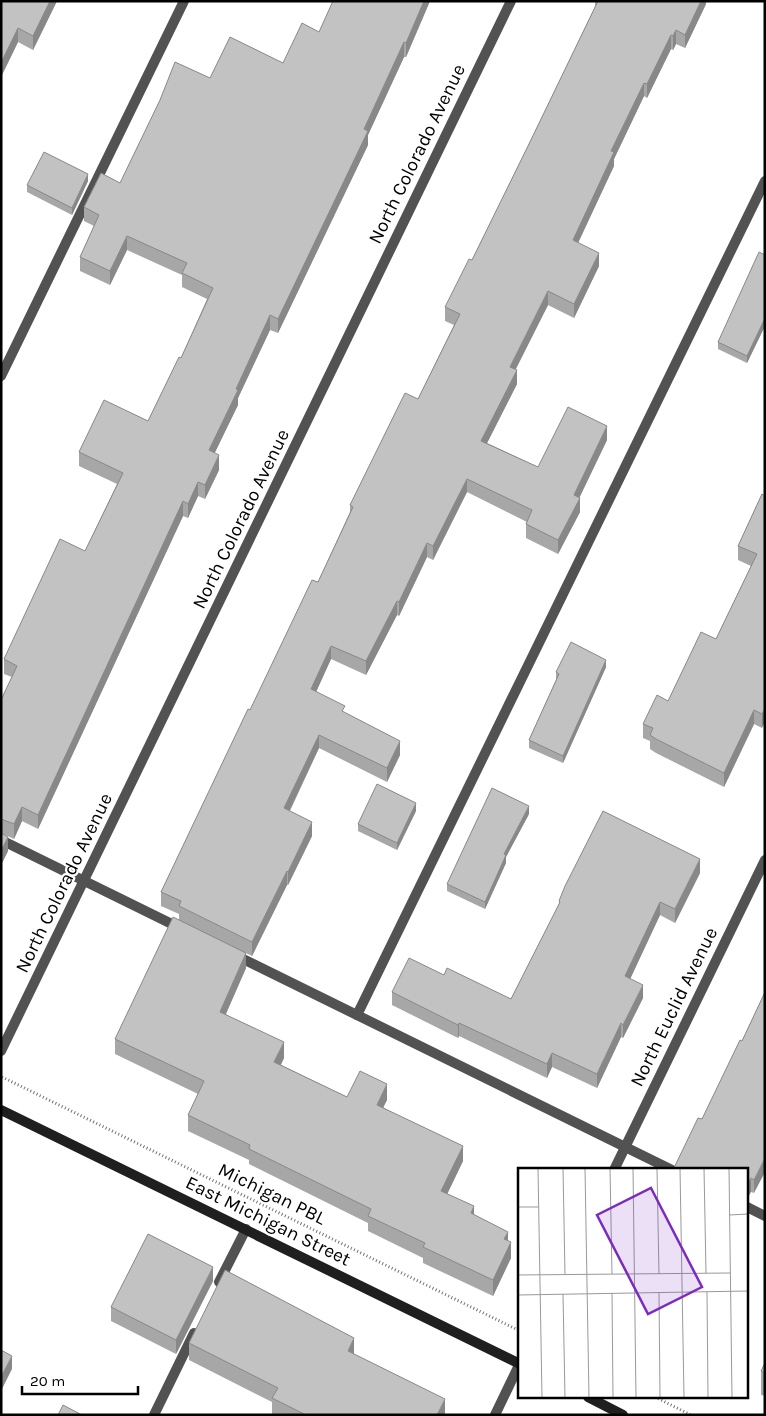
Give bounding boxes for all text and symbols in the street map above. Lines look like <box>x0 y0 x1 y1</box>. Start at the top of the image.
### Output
street label: North Colorado Avenue <box>364 61 470 247</box>
street label: North Colorado Avenue <box>188 426 294 612</box>
street label: North Colorado Avenue <box>11 790 117 976</box>
street label: North Euclid Avenue <box>626 924 722 1090</box>
street label: Michigan PBL <box>215 1158 330 1230</box>
inset map <box>518 1168 748 1398</box>
street label: East Michigan Street <box>182 1171 354 1271</box>
scale bar <box>22 1364 139 1396</box>
text: 20 m <box>30 1372 65 1390</box>

